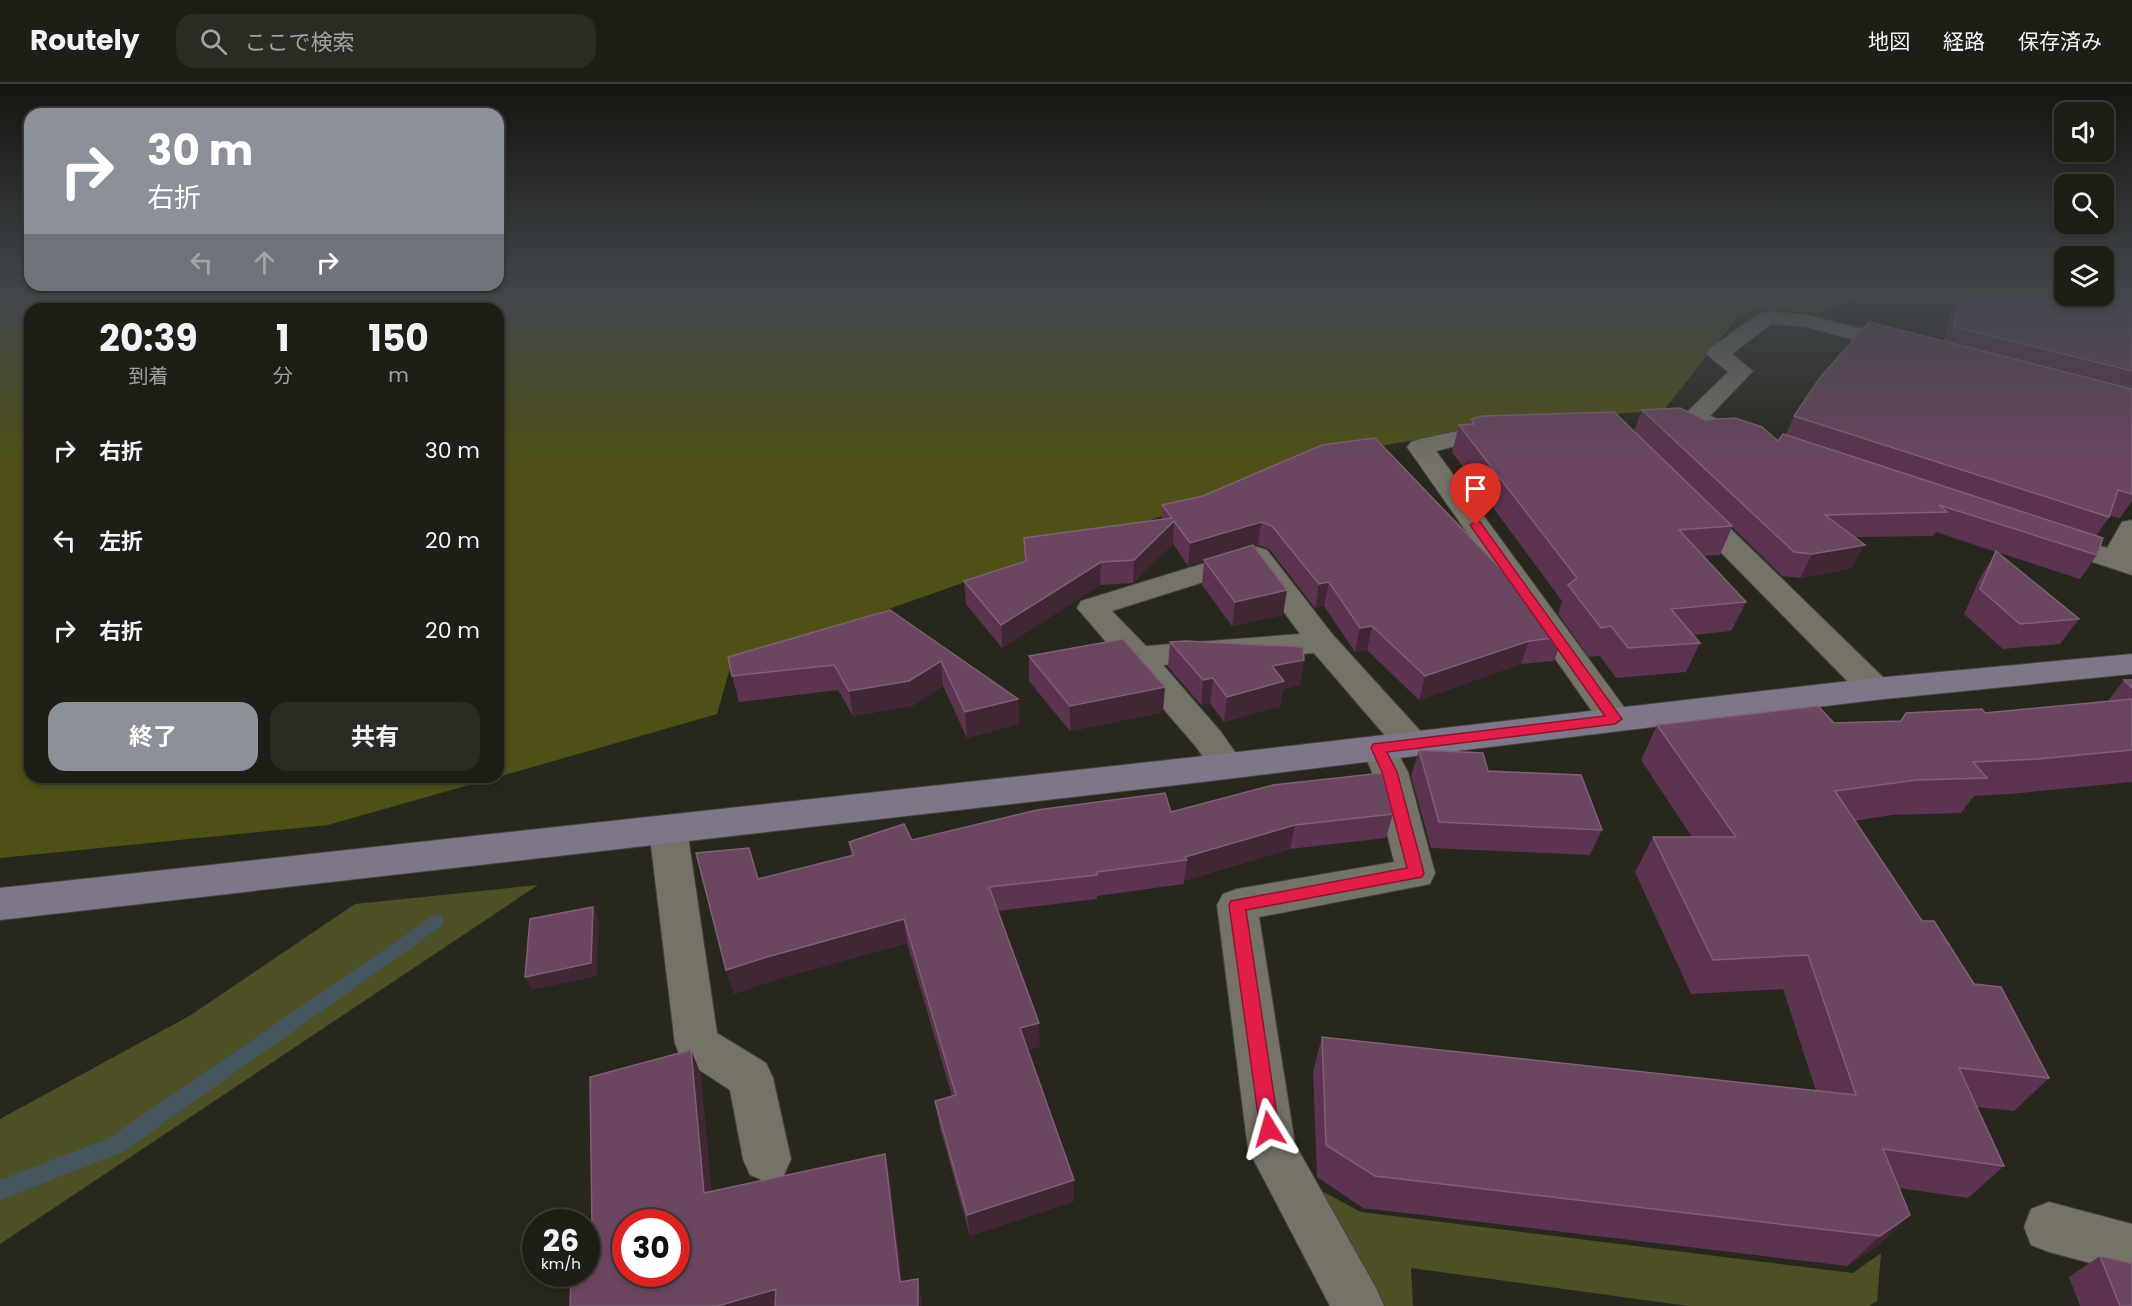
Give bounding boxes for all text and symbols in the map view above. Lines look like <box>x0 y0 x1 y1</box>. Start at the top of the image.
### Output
search box <box>176 14 596 68</box>
text: Routely <box>30 21 140 60</box>
icon: search <box>197 25 230 58</box>
text: ここで検索 <box>245 27 355 58</box>
text: 地図 <box>1868 27 1910 56</box>
text: 経路 <box>1943 27 1985 56</box>
text: 保存済み <box>2018 27 2102 56</box>
map controls <box>2054 102 2114 306</box>
button: sound <box>2054 102 2114 162</box>
text: 30 m <box>147 121 253 180</box>
icon: right <box>48 132 126 210</box>
button: search <box>2054 174 2114 234</box>
text: 右折 <box>147 179 201 216</box>
icon: left <box>185 246 218 279</box>
icon: ahead <box>248 246 281 279</box>
icon: right <box>311 246 344 279</box>
button: layers <box>2054 246 2114 306</box>
text: 20:39 <box>99 313 198 364</box>
text: 1 <box>276 313 290 364</box>
text: 150 <box>368 313 429 364</box>
text: m <box>388 361 409 389</box>
text: 到着 <box>128 362 168 390</box>
text: 分 <box>273 362 293 390</box>
icon: right <box>48 434 81 467</box>
text: 30 m <box>425 435 480 466</box>
text: 右折 <box>99 436 143 467</box>
pin <box>1450 463 1501 525</box>
icon: arrive <box>1459 472 1492 505</box>
icon: left <box>48 524 81 557</box>
text: 20 m <box>425 525 480 556</box>
text: 左折 <box>99 526 143 557</box>
icon: right <box>48 614 81 647</box>
text: 20 m <box>425 615 480 646</box>
text: 右折 <box>99 616 143 647</box>
button: 終了 <box>48 702 258 771</box>
button: 共有 <box>270 702 480 771</box>
position arrow <box>1237 1097 1301 1161</box>
speed limit sign: 30 <box>612 1209 690 1287</box>
text: 26 <box>543 1219 579 1262</box>
text: km/h <box>541 1253 581 1274</box>

